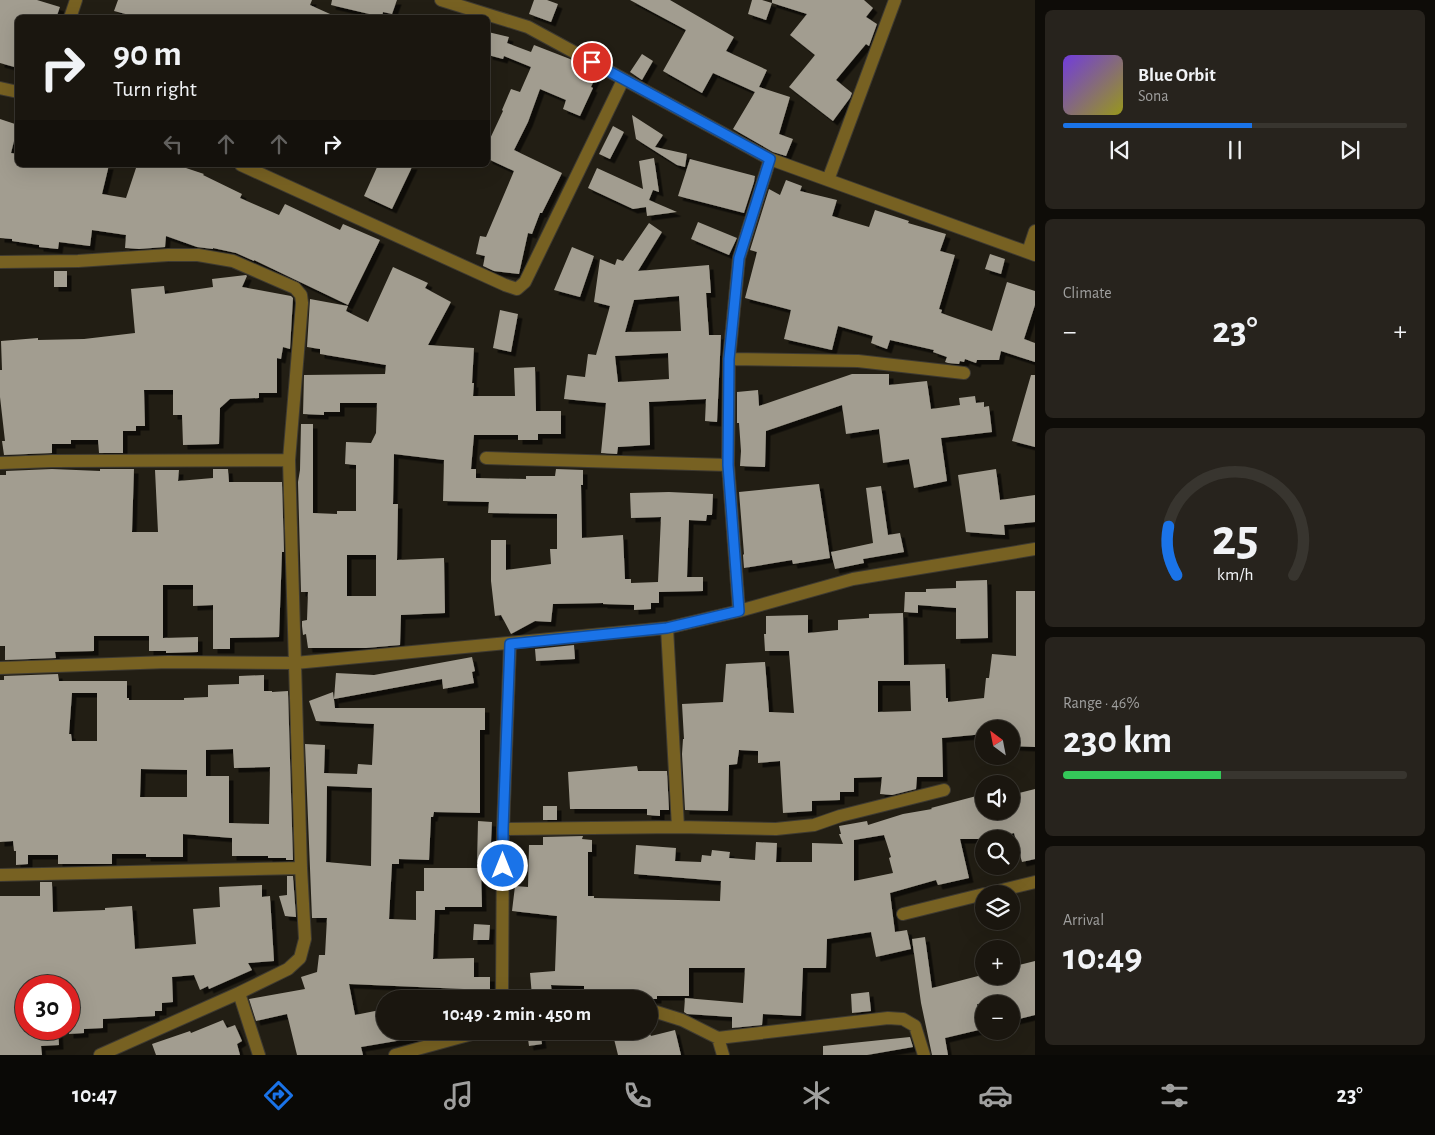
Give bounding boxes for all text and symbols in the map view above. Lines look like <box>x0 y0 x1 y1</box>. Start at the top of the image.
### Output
icon: right <box>30 35 95 100</box>
text: 90 m <box>113 37 182 72</box>
pin <box>571 41 613 83</box>
icon: arrive <box>578 48 606 76</box>
text: Blue Orbit <box>1138 66 1216 85</box>
text: Turn right <box>113 78 197 100</box>
text: Sona <box>1138 88 1169 104</box>
icon: left <box>159 130 187 158</box>
icon: ahead <box>212 130 240 158</box>
icon: ahead <box>265 130 293 158</box>
icon: right <box>318 130 346 158</box>
icon: previous <box>1106 136 1134 164</box>
icon: pause <box>1221 136 1249 164</box>
icon: next <box>1336 136 1364 164</box>
text: Climate <box>1063 285 1112 301</box>
text: 23° <box>1212 312 1258 350</box>
text: − <box>1063 318 1076 346</box>
text: + <box>1394 318 1407 346</box>
text: 25 <box>1212 512 1258 564</box>
text: km/h <box>1217 566 1253 584</box>
text: Range · 46% <box>1063 695 1140 711</box>
north arrow <box>975 720 1020 765</box>
map controls <box>975 720 1020 1040</box>
text: 230 km <box>1063 722 1172 760</box>
button: sound <box>975 775 1020 820</box>
button: search <box>975 830 1020 875</box>
position arrow <box>476 839 528 891</box>
button: layers <box>975 885 1020 930</box>
text: Arrival <box>1063 912 1104 928</box>
text: 10:49 <box>1063 939 1143 977</box>
button: + <box>975 940 1020 985</box>
speed limit sign: 30 <box>15 975 80 1040</box>
button: − <box>975 995 1020 1040</box>
text: 10:49 · 2 min · 450 m <box>443 1005 591 1024</box>
icon: directions <box>261 1078 296 1113</box>
icon: music <box>441 1078 476 1113</box>
icon: phone <box>620 1078 655 1113</box>
icon: climate <box>799 1078 834 1113</box>
icon: car <box>978 1078 1013 1113</box>
icon: filters <box>1157 1078 1192 1113</box>
text: 10:47 <box>72 1084 117 1106</box>
text: 23° <box>1337 1084 1363 1106</box>

